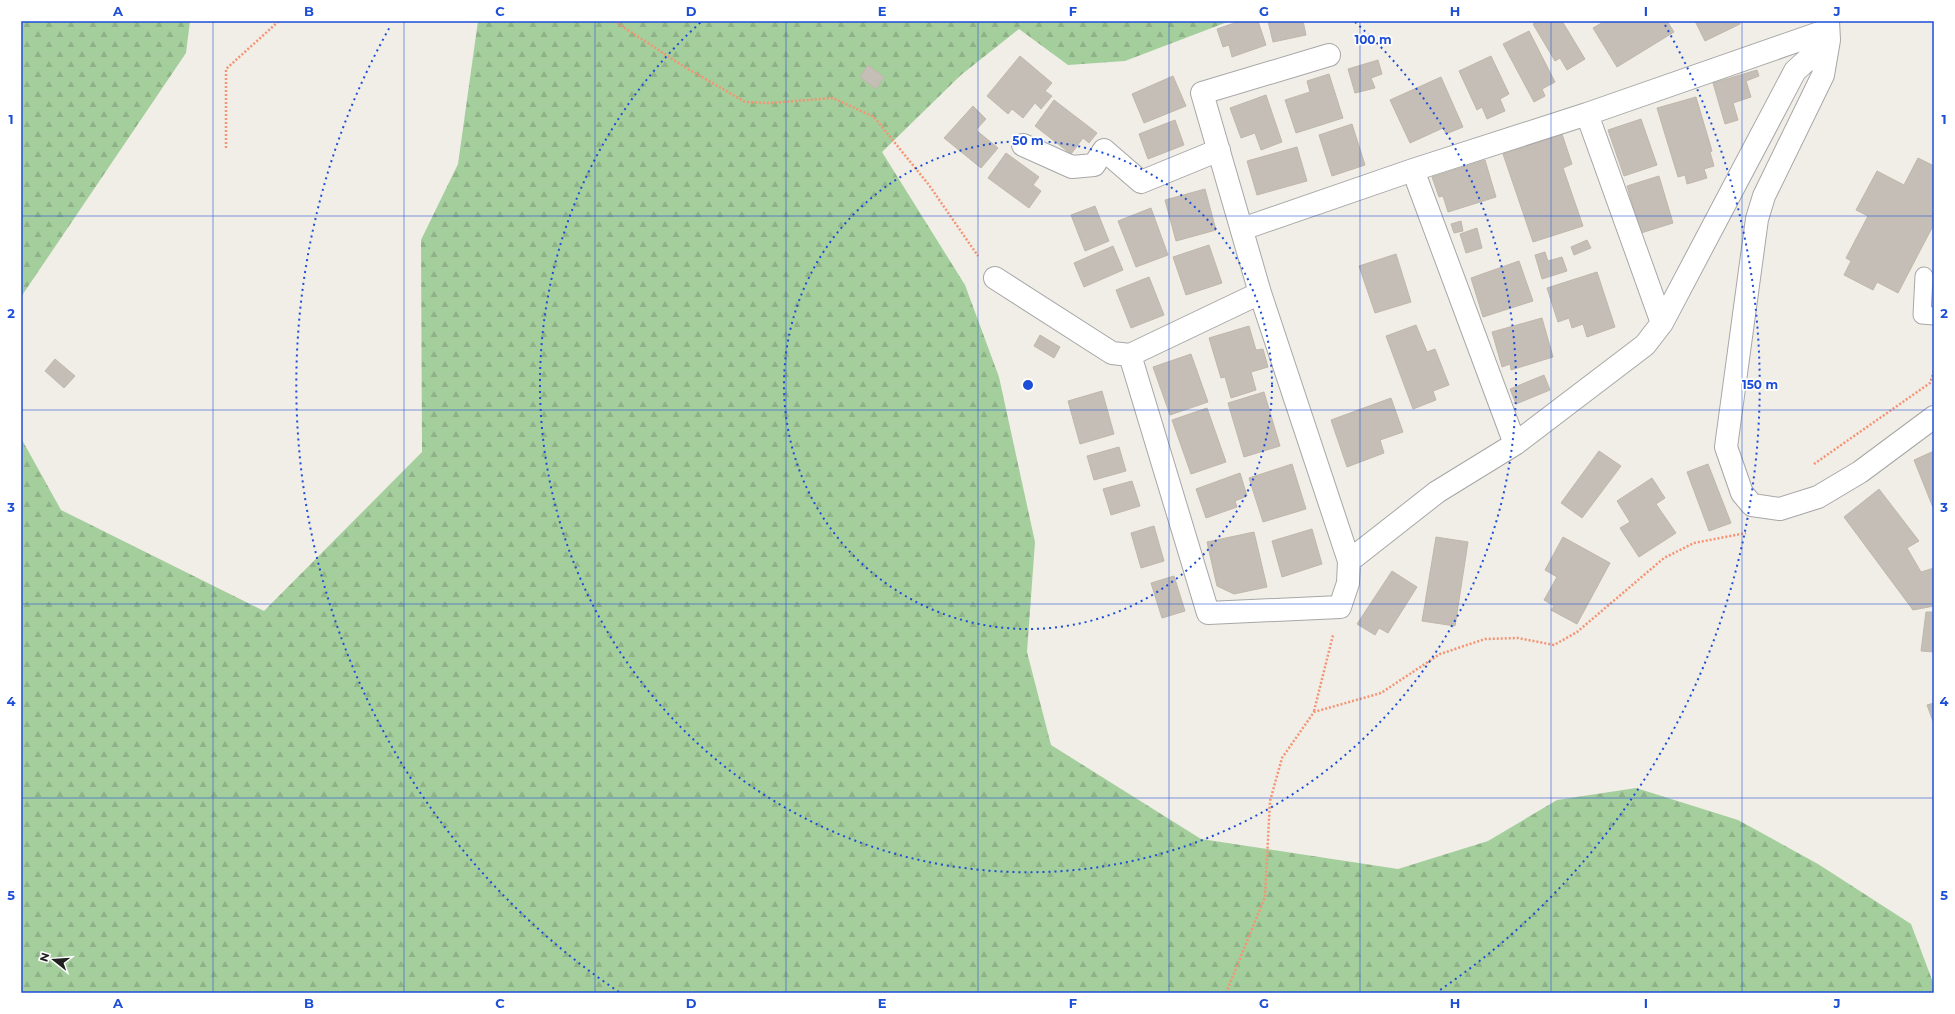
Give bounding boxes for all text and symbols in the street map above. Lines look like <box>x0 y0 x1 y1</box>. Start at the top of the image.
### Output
text: A <box>112 3 124 19</box>
text: B <box>304 3 314 19</box>
text: C <box>495 3 505 19</box>
text: D <box>686 3 697 19</box>
text: E <box>878 3 887 19</box>
text: F <box>1069 3 1077 19</box>
text: G <box>1259 3 1269 19</box>
text: H <box>1450 3 1460 19</box>
text: I <box>1644 3 1648 19</box>
text: J <box>1832 3 1841 19</box>
text: 100 m <box>1355 32 1391 47</box>
text: 1 <box>8 111 14 127</box>
text: 1 <box>1941 111 1947 127</box>
text: 50 m <box>1012 133 1044 148</box>
text: 2 <box>7 305 15 321</box>
text: 2 <box>1940 305 1948 321</box>
text: 150 m <box>1742 377 1778 392</box>
centre of rings <box>1021 378 1035 392</box>
text: 3 <box>6 499 15 515</box>
text: 3 <box>1939 499 1948 515</box>
text: 4 <box>7 693 16 709</box>
text: 4 <box>1940 693 1949 709</box>
text: 5 <box>7 887 15 903</box>
text: 5 <box>1940 887 1948 903</box>
north arrow <box>34 940 74 980</box>
text: N <box>36 951 52 963</box>
text: A <box>112 995 124 1011</box>
text: B <box>304 995 314 1011</box>
text: C <box>495 995 505 1011</box>
text: D <box>686 995 697 1011</box>
text: E <box>878 995 887 1011</box>
text: F <box>1069 995 1077 1011</box>
text: G <box>1259 995 1269 1011</box>
text: H <box>1450 995 1460 1011</box>
text: I <box>1644 995 1648 1011</box>
text: J <box>1832 995 1841 1011</box>

